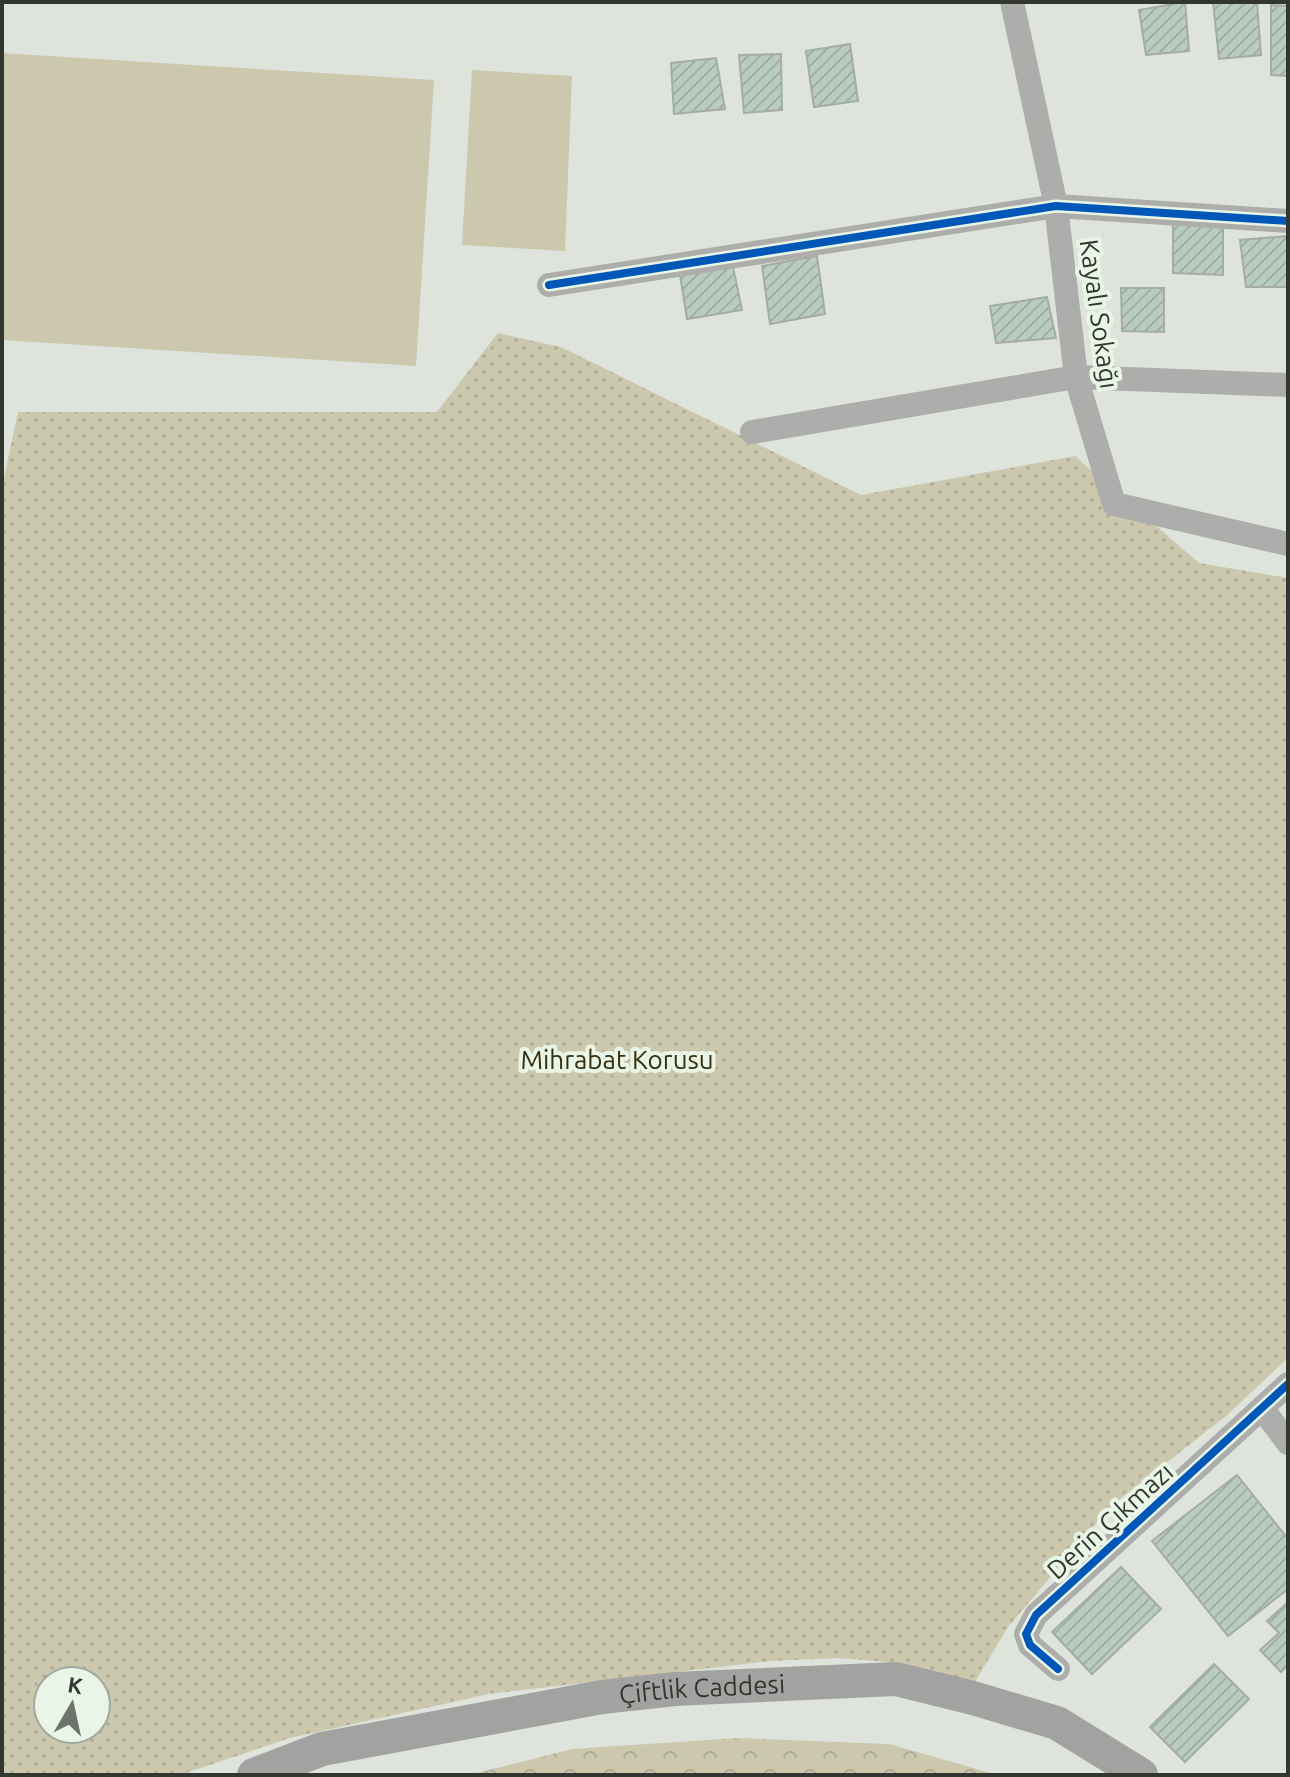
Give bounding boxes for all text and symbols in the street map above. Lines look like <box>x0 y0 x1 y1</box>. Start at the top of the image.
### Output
street label: Kayalı Sokağı <box>1075 237 1124 391</box>
park label: Mihrabat Korusu <box>520 1045 714 1074</box>
street label: Derin Çıkmazı <box>1041 1457 1179 1585</box>
north arrow <box>32 1665 112 1745</box>
street label: Çiftlik Caddesi <box>617 1669 786 1709</box>
text: K <box>66 1671 85 1698</box>

